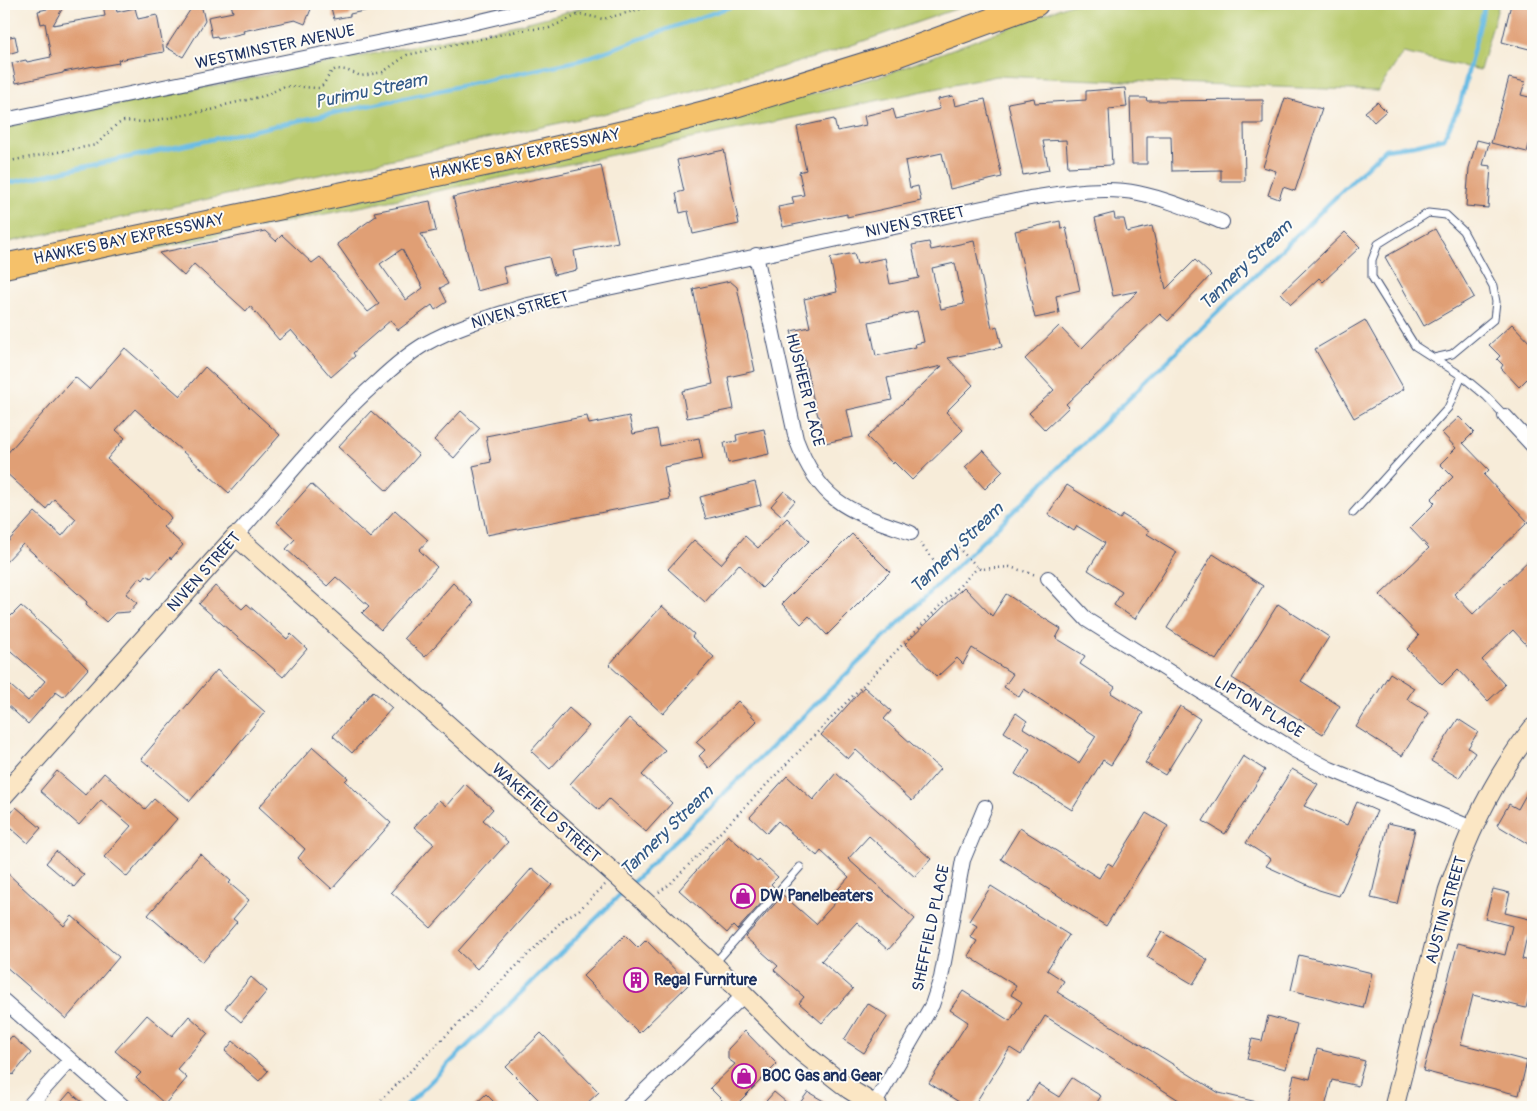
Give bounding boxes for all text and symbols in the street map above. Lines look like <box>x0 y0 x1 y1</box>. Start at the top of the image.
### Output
street label: WESTMINSTER AVENUE <box>193 20 357 74</box>
water label: Purimu Stream <box>313 68 430 114</box>
street label: HAWKE'S BAY EXPRESSWAY <box>428 124 622 184</box>
street label: NIVEN STREET <box>864 202 967 242</box>
street label: HAWKE'S BAY EXPRESSWAY <box>32 209 226 269</box>
water label: Tannery Stream <box>1194 214 1298 315</box>
street label: NIVEN STREET <box>469 286 571 334</box>
street label: HUSHEER PLACE <box>781 331 829 449</box>
water label: Tannery Stream <box>905 497 1009 598</box>
street label: NIVEN STREET <box>163 528 245 616</box>
street label: LIPTON PLACE <box>1210 671 1308 743</box>
street label: WAKEFIELD STREET <box>488 759 604 867</box>
water label: Tannery Stream <box>615 780 719 881</box>
street label: AUSTIN STREET <box>1421 854 1471 966</box>
street label: SHEFFIELD PLACE <box>908 863 954 993</box>
shop icon: DW Panelbeaters <box>730 883 756 909</box>
place label: DW Panelbeaters <box>760 886 874 906</box>
building icon: Regal Furniture <box>623 967 649 993</box>
place label: Regal Furniture <box>654 970 758 990</box>
shop icon: BOC Gas and Gear <box>731 1063 757 1089</box>
place label: BOC Gas and Gear <box>762 1066 882 1086</box>

